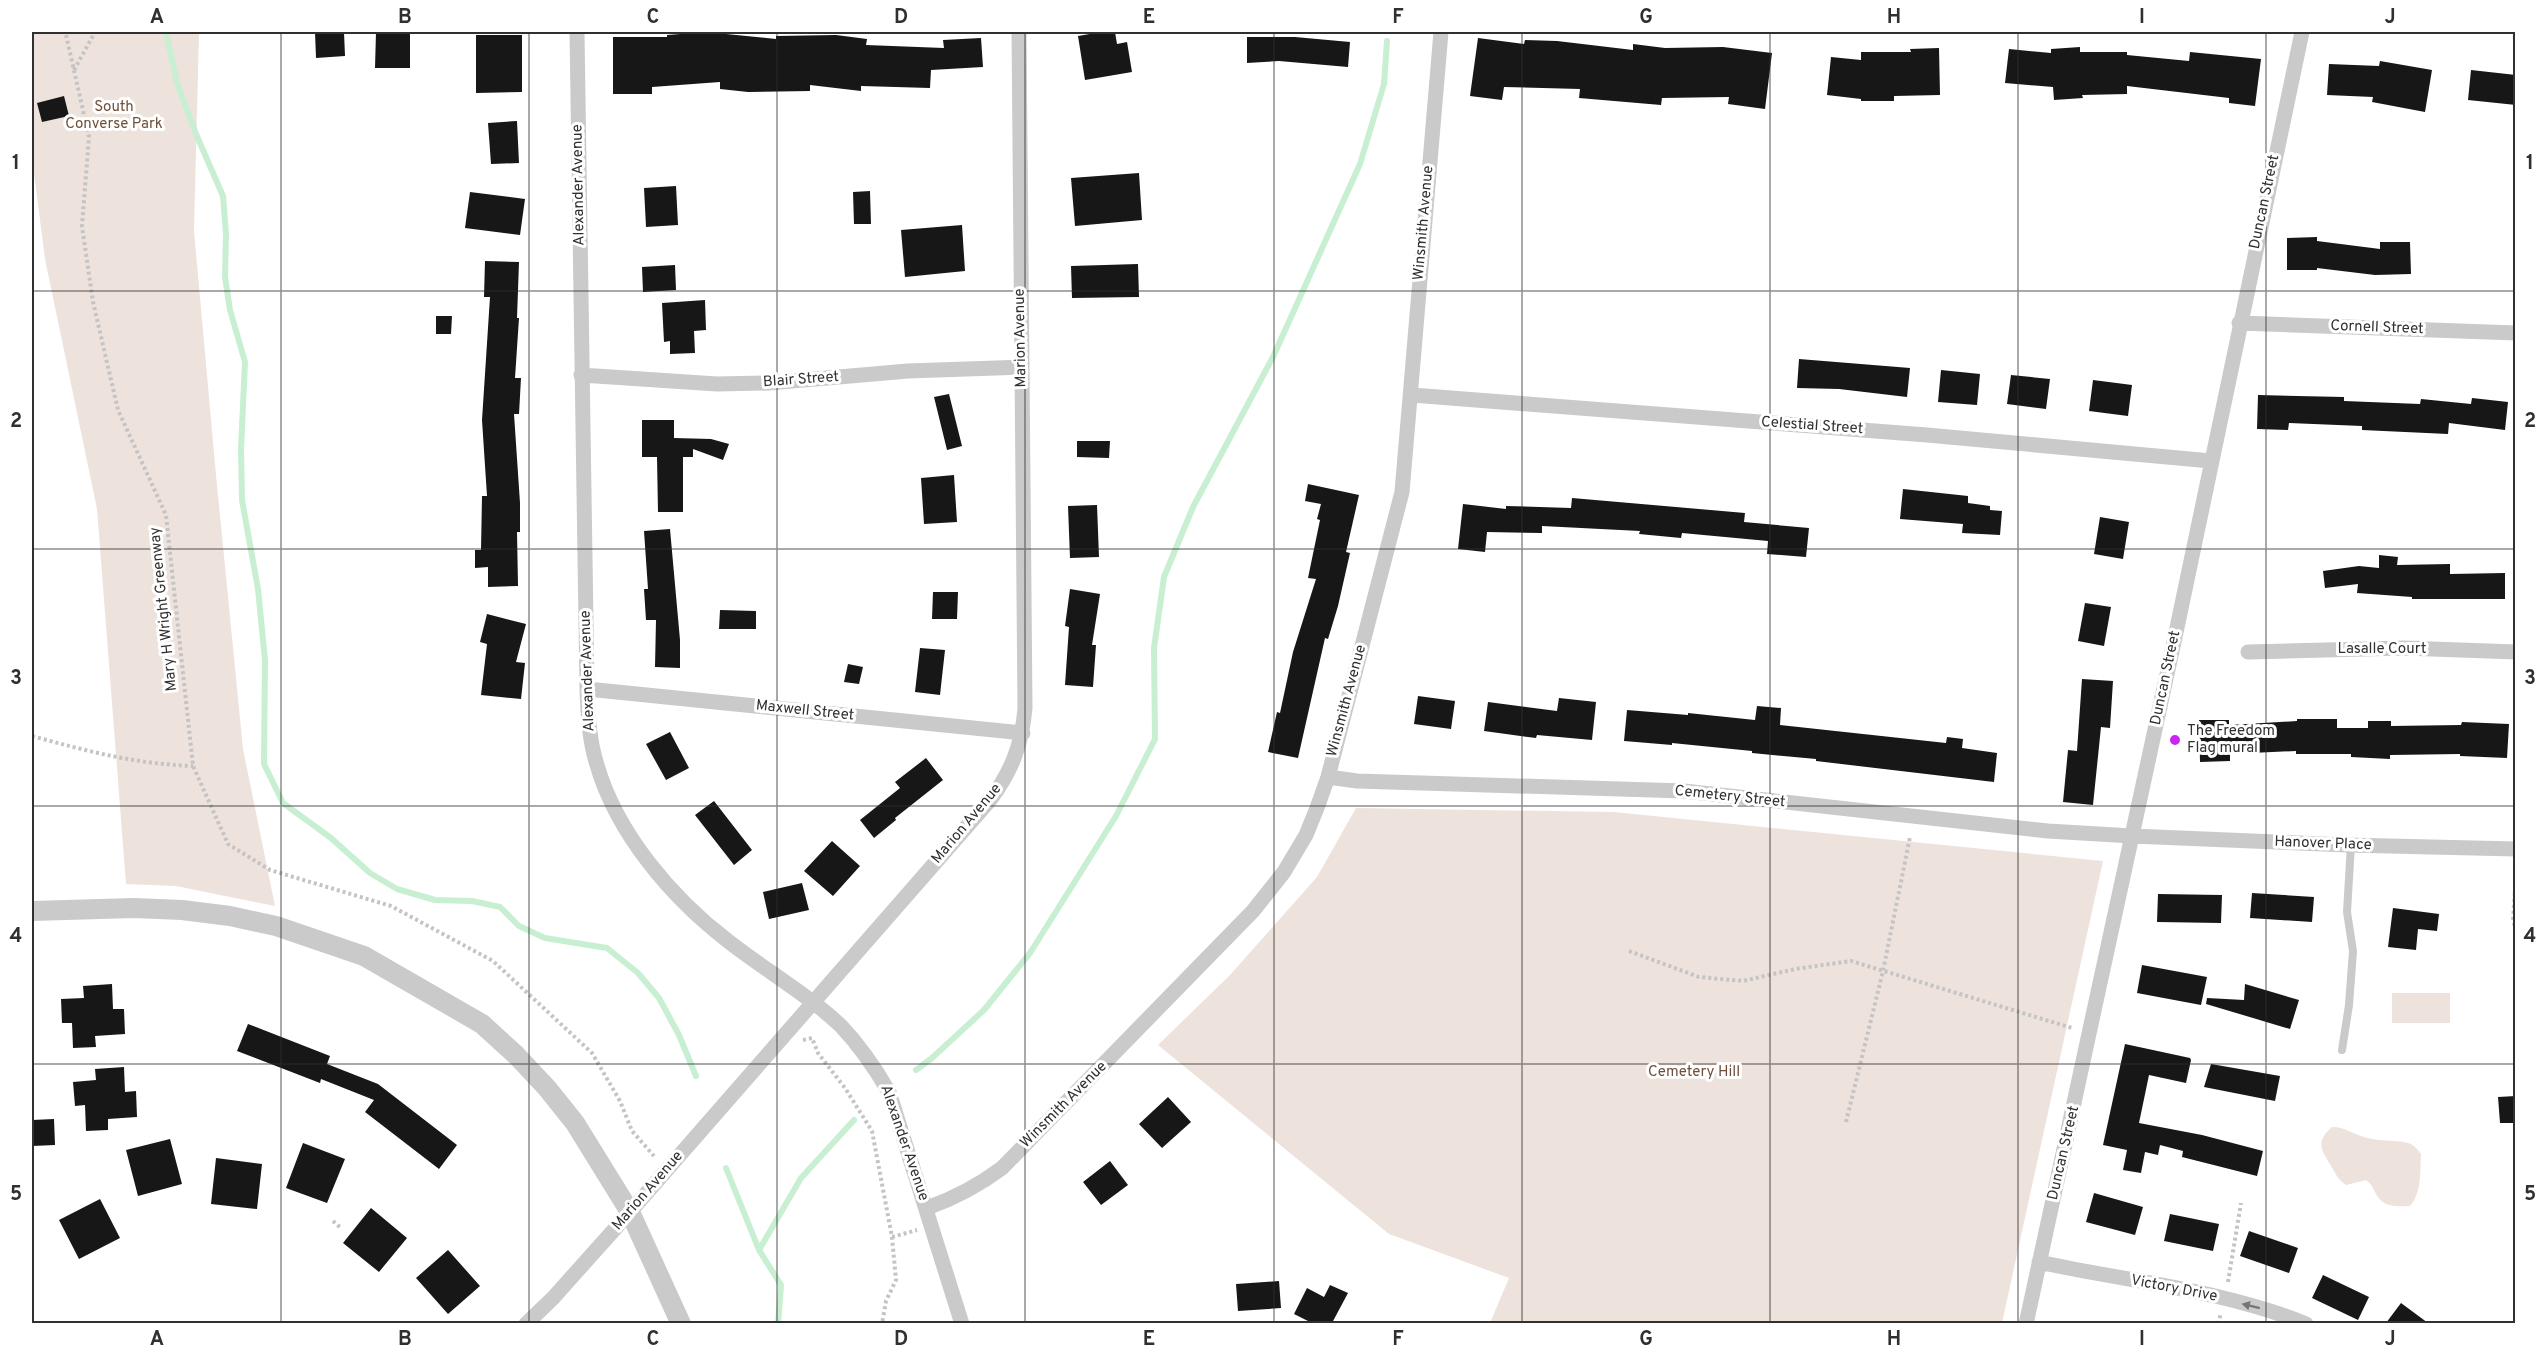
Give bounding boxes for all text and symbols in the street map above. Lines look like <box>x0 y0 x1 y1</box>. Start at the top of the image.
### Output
text: A <box>150 5 164 31</box>
text: B <box>398 5 412 31</box>
text: C <box>647 5 659 31</box>
text: D <box>894 5 908 31</box>
text: E <box>1143 5 1155 31</box>
text: F <box>1392 5 1404 31</box>
text: G <box>1639 5 1653 31</box>
text: H <box>1887 5 1901 31</box>
text: I <box>2139 5 2145 31</box>
text: J <box>2384 5 2396 31</box>
park label: South Converse Park <box>65 98 163 134</box>
street label: Alexander Avenue <box>568 124 590 246</box>
text: 1 <box>12 151 20 177</box>
text: 1 <box>2526 151 2534 177</box>
street label: Duncan Street <box>2246 153 2284 251</box>
street label: Winsmith Avenue <box>1410 165 1438 281</box>
street label: Marion Avenue <box>1011 288 1031 388</box>
street label: Cornell Street <box>2330 317 2424 339</box>
street label: Blair Street <box>762 368 840 392</box>
text: 2 <box>10 409 22 435</box>
text: 2 <box>2524 409 2536 435</box>
street label: Celestial Street <box>1760 413 1864 439</box>
street label: Mary H Wright Greenway <box>146 526 182 692</box>
street label: Alexander Avenue <box>576 610 600 732</box>
street label: Duncan Street <box>2147 629 2185 727</box>
street label: Lasalle Court <box>2338 640 2426 659</box>
street label: Winsmith Avenue <box>1323 643 1371 759</box>
text: 3 <box>10 666 22 692</box>
text: 3 <box>2524 666 2536 692</box>
street label: Maxwell Street <box>755 696 855 726</box>
place label: The Freedom Flag mural <box>2187 722 2275 758</box>
marker: The Freedom Flag mural <box>2168 733 2182 747</box>
street label: Marion Avenue <box>928 780 1006 868</box>
street label: Cemetery Street <box>1674 782 1786 812</box>
street label: Hanover Place <box>2274 833 2372 855</box>
text: 4 <box>10 924 22 950</box>
text: 4 <box>2524 924 2536 950</box>
street label: Winsmith Avenue <box>1017 1058 1111 1152</box>
park label: Cemetery Hill <box>1648 1063 1740 1082</box>
street label: Alexander Avenue <box>875 1082 933 1204</box>
street label: Duncan Street <box>2044 1104 2084 1202</box>
street label: Marion Avenue <box>608 1147 688 1235</box>
text: 5 <box>10 1182 22 1208</box>
text: 5 <box>2524 1182 2536 1208</box>
street label: Victory Drive <box>2129 1271 2219 1307</box>
one-way arrow <box>2241 1300 2260 1310</box>
text: A <box>150 1327 164 1353</box>
text: B <box>398 1327 412 1353</box>
text: C <box>647 1327 659 1353</box>
text: D <box>894 1327 908 1353</box>
text: E <box>1143 1327 1155 1353</box>
text: F <box>1392 1327 1404 1353</box>
text: G <box>1639 1327 1653 1353</box>
text: H <box>1887 1327 1901 1353</box>
text: I <box>2139 1327 2145 1353</box>
text: J <box>2384 1327 2396 1353</box>

